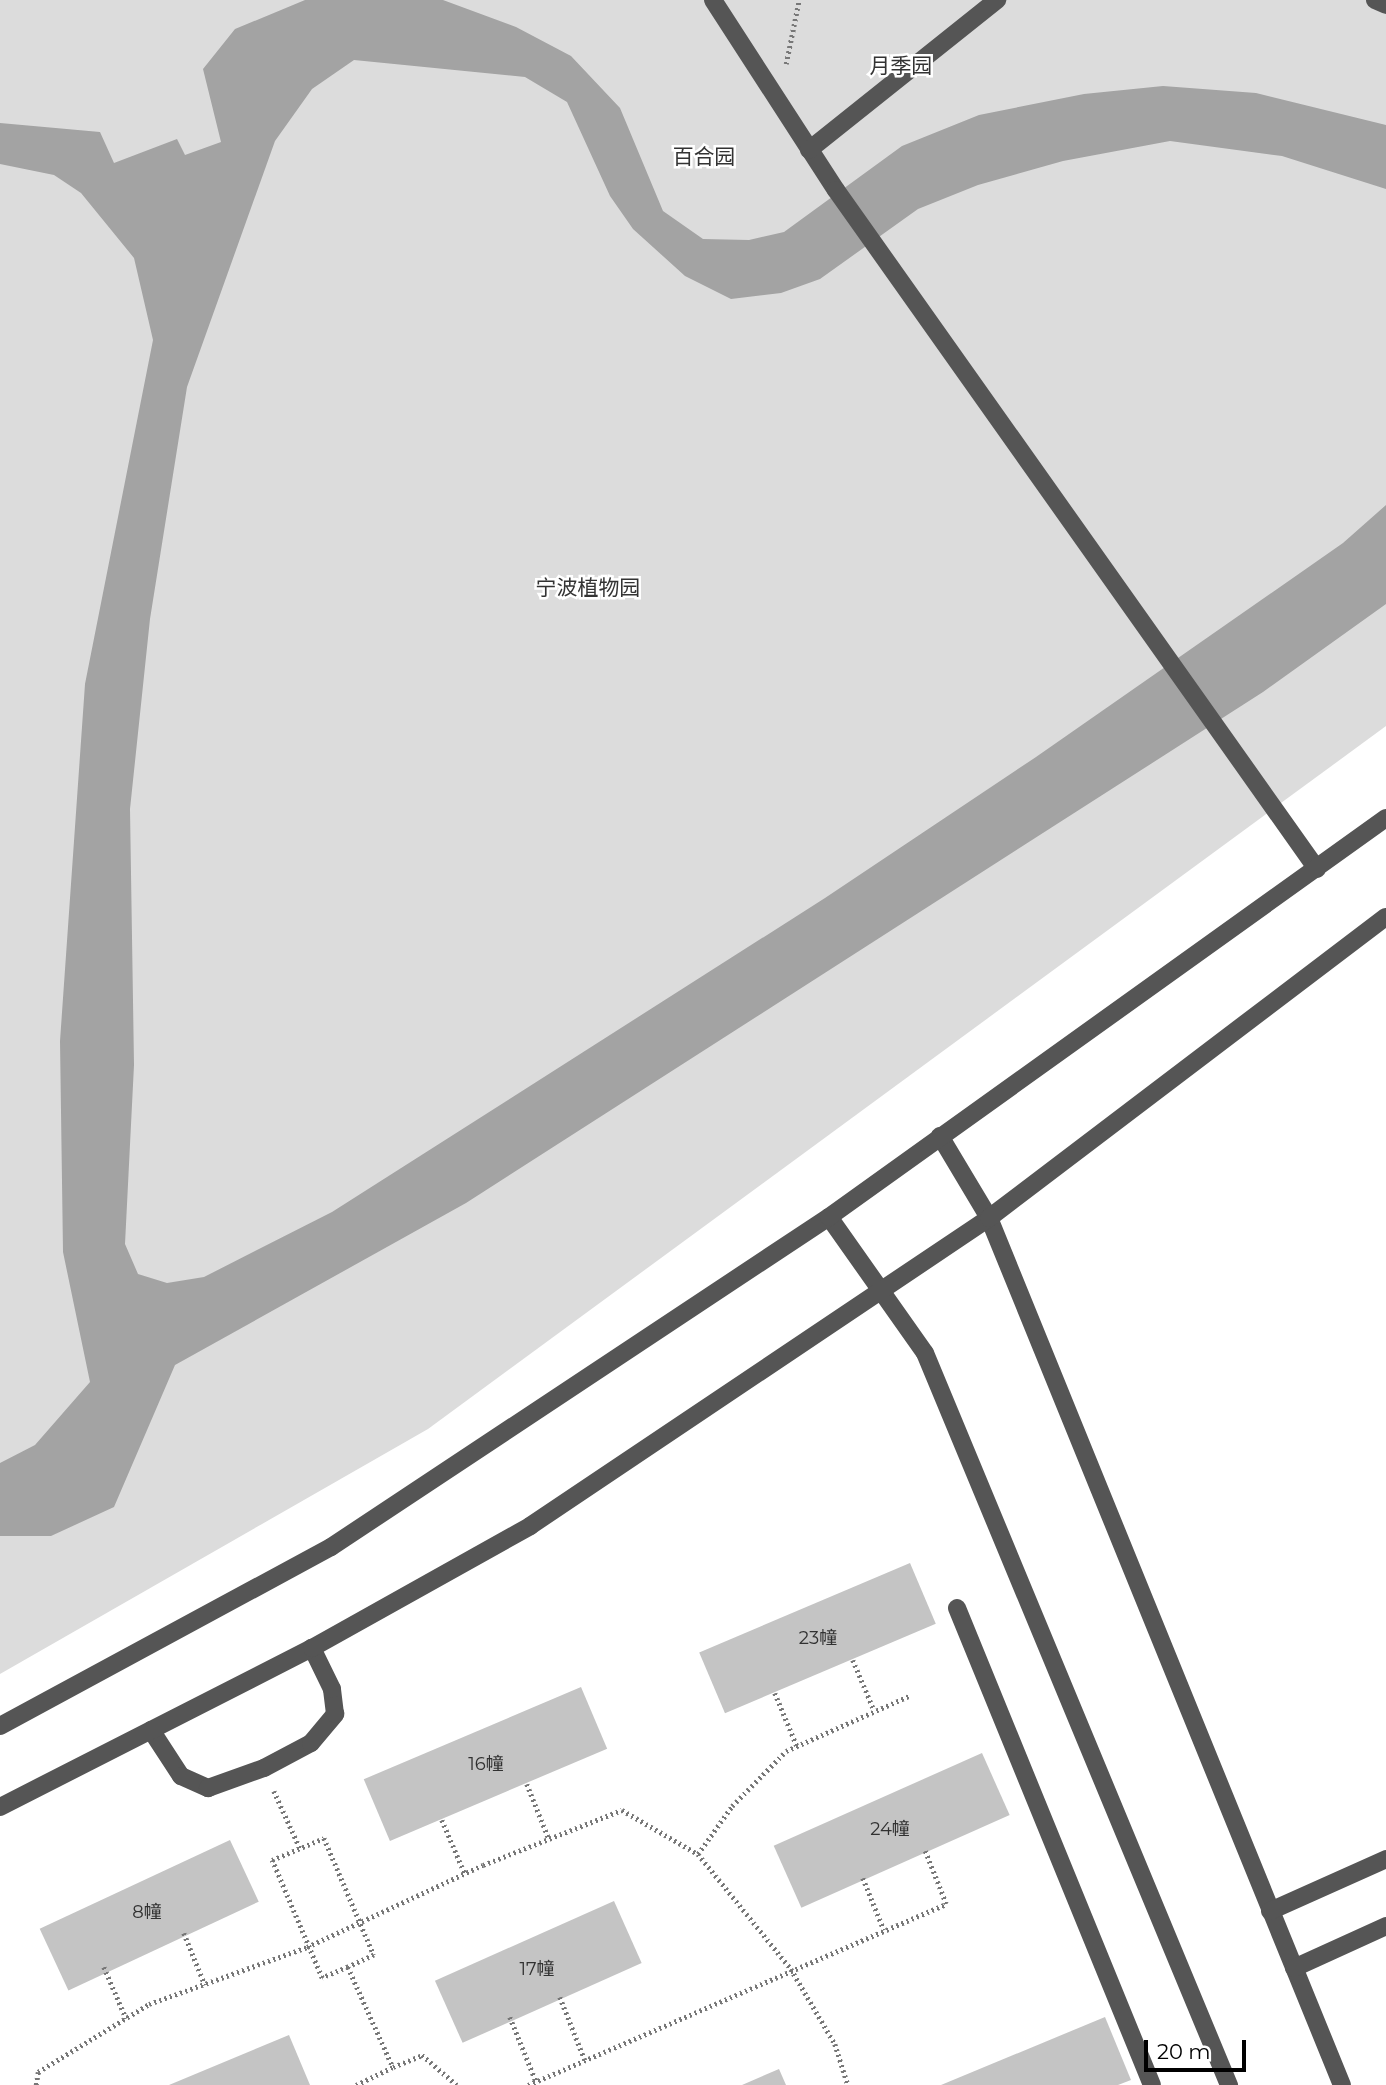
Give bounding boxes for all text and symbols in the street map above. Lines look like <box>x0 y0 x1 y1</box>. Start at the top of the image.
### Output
park label: 月季园 <box>870 53 932 79</box>
park label: 百合园 <box>673 144 735 170</box>
park label: 宁波植物园 <box>536 575 640 601</box>
house number: 23幢 <box>799 1627 837 1649</box>
house number: 16幢 <box>468 1753 504 1775</box>
house number: 24幢 <box>870 1818 910 1840</box>
house number: 8幢 <box>132 1901 162 1923</box>
house number: 17幢 <box>519 1958 555 1980</box>
scale bar <box>1148 2025 1250 2070</box>
text: 20 m <box>1157 2039 1211 2064</box>

